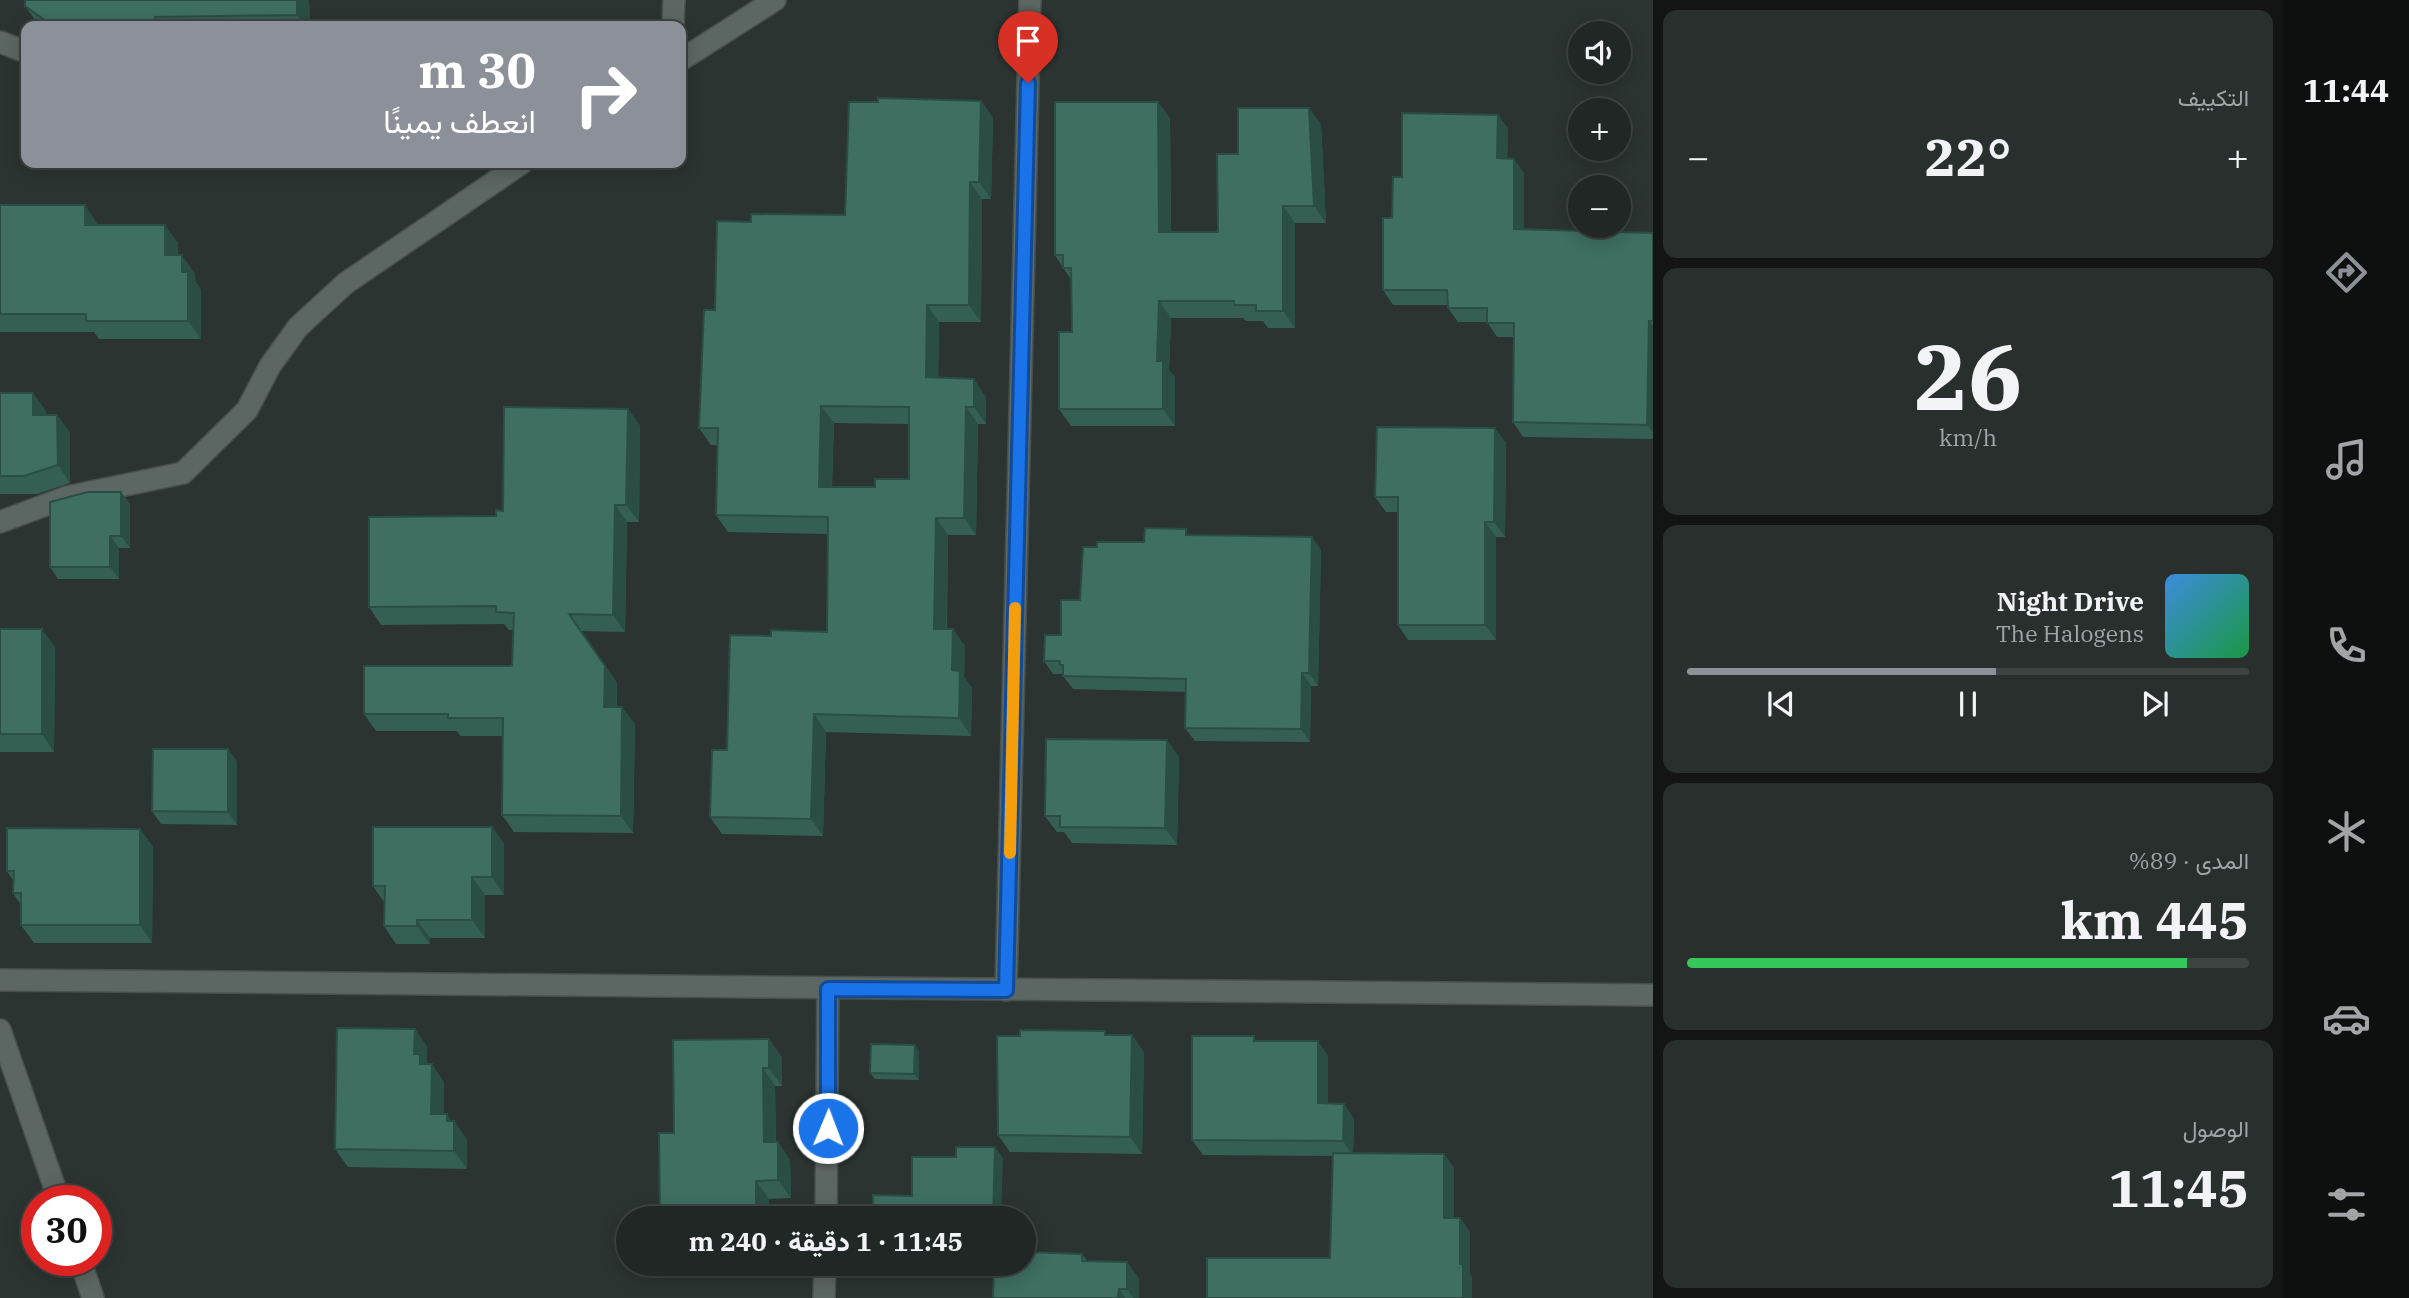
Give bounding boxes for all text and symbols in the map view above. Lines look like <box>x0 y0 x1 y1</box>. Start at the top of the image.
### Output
pin <box>998 11 1058 83</box>
map controls <box>1568 21 1631 238</box>
button: sound <box>1568 21 1631 84</box>
icon: arrive <box>1009 22 1047 60</box>
text: 30 m <box>418 38 536 101</box>
icon: right <box>560 49 651 140</box>
text: 11:44 <box>2303 69 2389 111</box>
text: التكييف <box>2178 82 2249 112</box>
button: + <box>1568 98 1631 161</box>
text: انعطف يمينًا <box>383 100 536 142</box>
text: 22° <box>1925 123 2011 190</box>
text: − <box>1687 132 1710 181</box>
text: + <box>2226 132 2249 181</box>
button: − <box>1568 175 1631 238</box>
icon: directions <box>2322 248 2371 297</box>
text: 26 <box>1913 317 2023 435</box>
text: km/h <box>1939 422 1997 452</box>
icon: music <box>2322 435 2371 484</box>
text: Night Drive <box>1997 584 2144 618</box>
text: The Halogens <box>1996 618 2144 648</box>
icon: phone <box>2322 621 2371 670</box>
icon: previous <box>1762 685 1800 723</box>
icon: pause <box>1949 685 1987 723</box>
icon: next <box>2136 685 2174 723</box>
icon: climate <box>2322 807 2371 856</box>
text: المدى · 89% <box>2129 845 2249 875</box>
text: 445 km <box>2060 886 2249 953</box>
icon: car <box>2322 994 2371 1043</box>
position arrow <box>791 1091 865 1165</box>
text: الوصول <box>2183 1113 2249 1143</box>
text: 11:45 <box>2108 1154 2249 1221</box>
icon: filters <box>2322 1180 2371 1229</box>
speed limit sign: 30 <box>21 1185 112 1276</box>
text: 11:45 · 1 دقيقة · 240 m <box>689 1224 963 1258</box>

